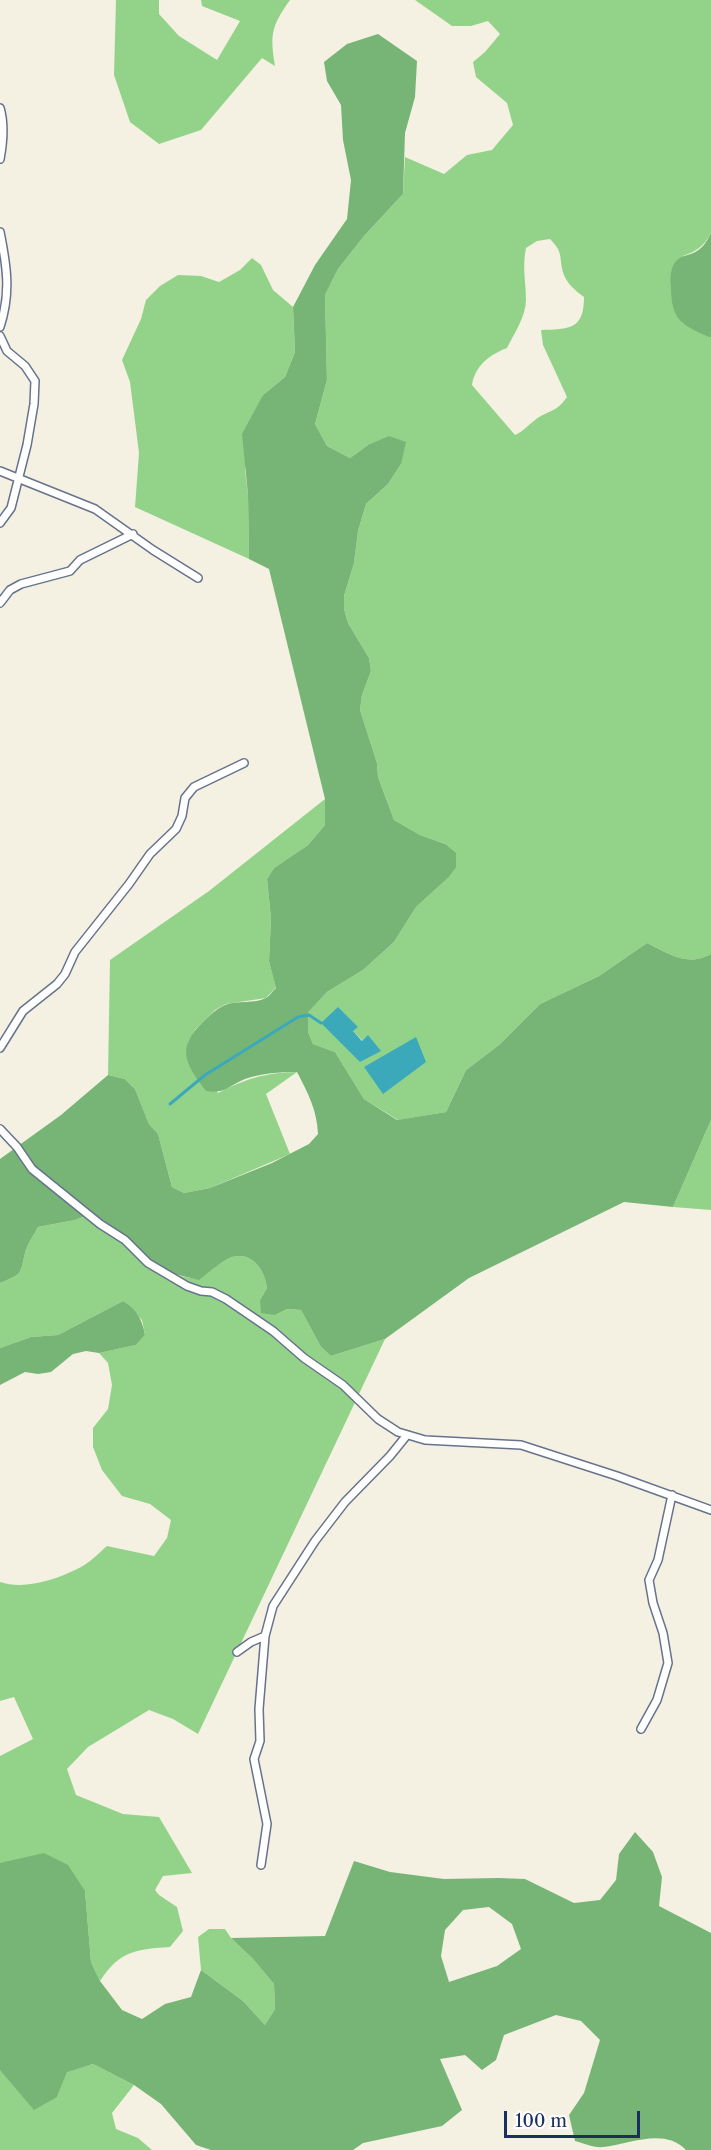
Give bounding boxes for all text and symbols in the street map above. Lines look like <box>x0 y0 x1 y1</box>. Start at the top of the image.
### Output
scale bar <box>507 2099 644 2137</box>
text: 100 m <box>515 2110 567 2132</box>

